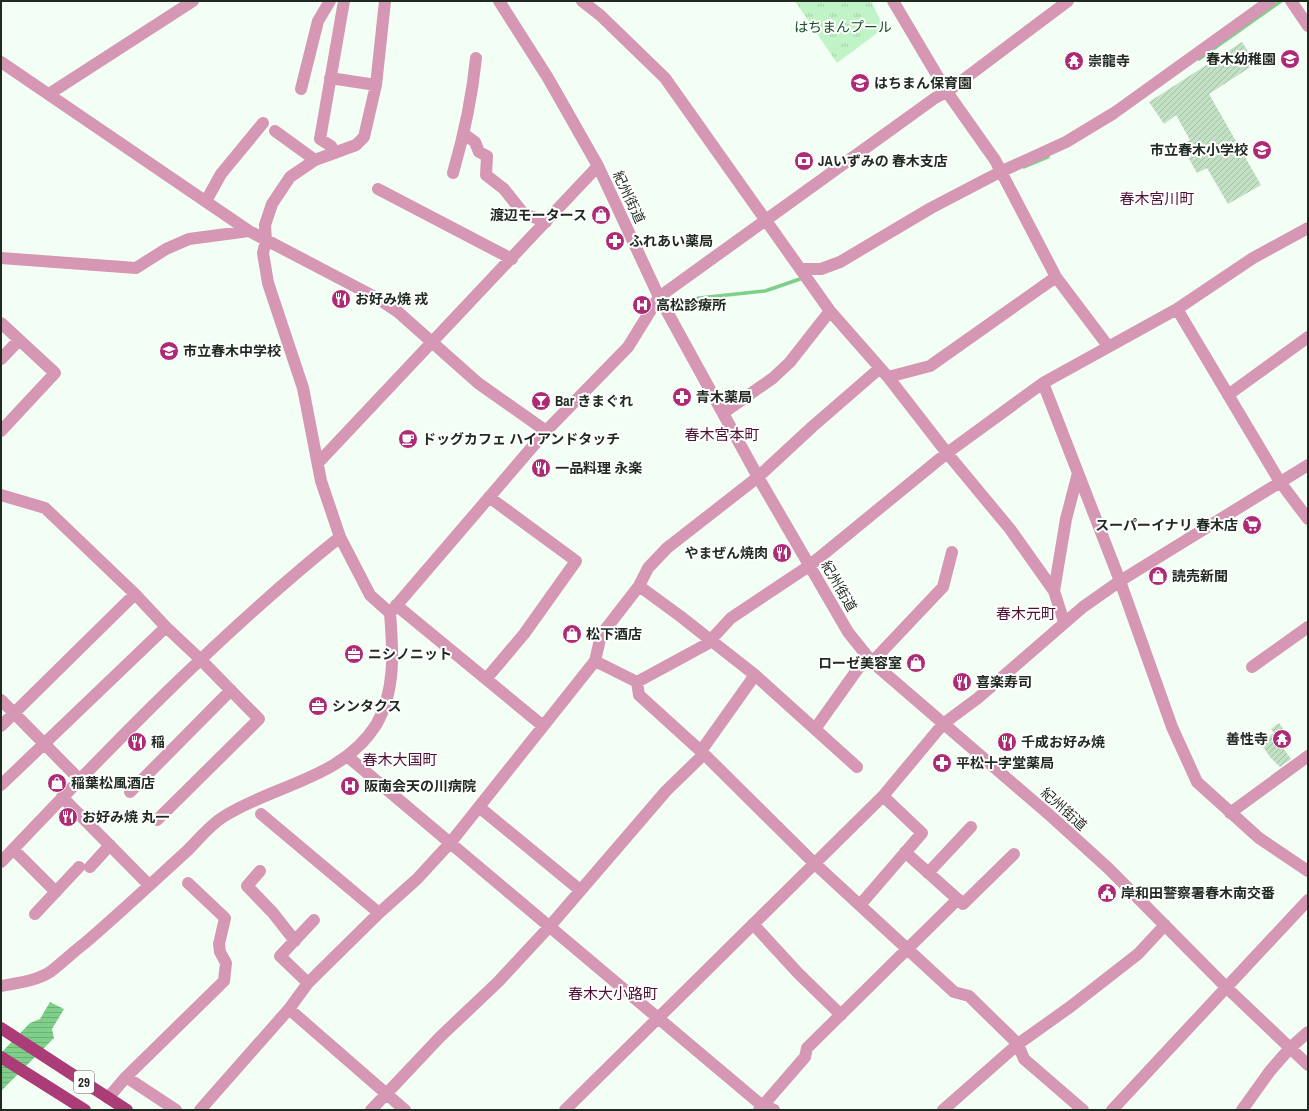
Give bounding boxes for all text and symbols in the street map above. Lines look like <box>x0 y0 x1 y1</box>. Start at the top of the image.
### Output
park label: はちまんプール <box>794 18 892 36</box>
school or university icon: 春木幼稚園 <box>1279 48 1301 70</box>
temple icon: 崇龍寺 <box>1063 50 1085 72</box>
place label: 春木幼稚園 <box>1206 50 1276 68</box>
place label: 崇龍寺 <box>1088 52 1130 70</box>
school or university icon: はちまん保育園 <box>849 72 871 94</box>
place label: はちまん保育園 <box>874 74 972 92</box>
school or university icon: 市立春木小学校 <box>1251 139 1273 161</box>
place label: 市立春木小学校 <box>1150 141 1248 159</box>
bank icon: JAいずみの 春木支店 <box>793 150 815 172</box>
place label: JAいずみの 春木支店 <box>818 152 948 170</box>
street label: 紀州街道 <box>609 168 649 226</box>
district label: 春木宮川町 <box>1119 188 1195 209</box>
shop icon: 渡辺モータース <box>590 204 612 226</box>
place label: 渡辺モータース <box>490 206 587 224</box>
pharmacy icon: ふれあい薬局 <box>604 230 626 252</box>
place label: ふれあい薬局 <box>629 232 713 250</box>
restaurant icon: お好み焼 戎 <box>330 288 352 310</box>
place label: お好み焼 戎 <box>355 290 428 308</box>
hospital icon: 高松診療所 <box>631 294 653 316</box>
place label: 高松診療所 <box>656 296 726 314</box>
school or university icon: 市立春木中学校 <box>158 340 180 362</box>
place label: 市立春木中学校 <box>183 342 281 360</box>
pharmacy icon: 青木薬局 <box>671 386 693 408</box>
place label: 青木薬局 <box>696 388 752 406</box>
bar icon: Bar きまぐれ <box>530 390 552 412</box>
place label: Bar きまぐれ <box>555 392 633 410</box>
district label: 春木宮本町 <box>684 424 760 445</box>
cafe icon: ドッグカフェ ハイアンドタッチ <box>397 428 419 450</box>
place label: ドッグカフェ ハイアンドタッチ <box>422 430 620 448</box>
restaurant icon: 一品料理 永楽 <box>530 457 552 479</box>
place label: 一品料理 永楽 <box>555 459 642 477</box>
supermarket icon: スーパーイナリ 春木店 <box>1241 514 1263 536</box>
place label: スーパーイナリ 春木店 <box>1095 516 1238 534</box>
restaurant icon: やまぜん焼肉 <box>771 542 793 564</box>
place label: やまぜん焼肉 <box>684 544 768 562</box>
street label: 紀州街道 <box>817 557 861 615</box>
shop icon: 読売新聞 <box>1147 565 1169 587</box>
place label: 読売新聞 <box>1172 567 1228 585</box>
district label: 春木元町 <box>996 603 1056 624</box>
shop icon: 松下酒店 <box>561 623 583 645</box>
place label: 松下酒店 <box>586 625 642 643</box>
office icon: ニシノニット <box>343 643 365 665</box>
place label: ニシノニット <box>368 645 452 663</box>
shop icon: ローゼ美容室 <box>905 652 927 674</box>
place label: ローゼ美容室 <box>818 654 902 672</box>
restaurant icon: 喜楽寿司 <box>951 671 973 693</box>
place label: 喜楽寿司 <box>976 673 1032 691</box>
office icon: シンタクス <box>307 695 329 717</box>
place label: シンタクス <box>332 697 402 715</box>
temple icon: 善性寺 <box>1271 728 1293 750</box>
place label: 善性寺 <box>1226 730 1268 748</box>
restaurant icon: 稲 <box>126 731 148 753</box>
restaurant icon: 千成お好み焼 <box>996 731 1018 753</box>
place label: 稲 <box>151 733 165 751</box>
place label: 千成お好み焼 <box>1021 733 1105 751</box>
district label: 春木大国町 <box>362 749 438 770</box>
pharmacy icon: 平松十字堂薬局 <box>931 752 953 774</box>
place label: 平松十字堂薬局 <box>956 754 1054 772</box>
shop icon: 稲葉松風酒店 <box>46 772 68 794</box>
place label: 稲葉松風酒店 <box>71 774 155 792</box>
hospital icon: 阪南会天の川病院 <box>339 775 361 797</box>
place label: 阪南会天の川病院 <box>364 777 476 795</box>
street label: 紀州街道 <box>1037 784 1091 834</box>
restaurant icon: お好み焼 丸一 <box>57 806 79 828</box>
place label: お好み焼 丸一 <box>82 808 169 826</box>
public building icon: 岸和田警察署春木南交番 <box>1096 882 1118 904</box>
place label: 岸和田警察署春木南交番 <box>1121 884 1275 902</box>
district label: 春木大小路町 <box>568 983 658 1004</box>
road number: 29 <box>74 1071 94 1093</box>

